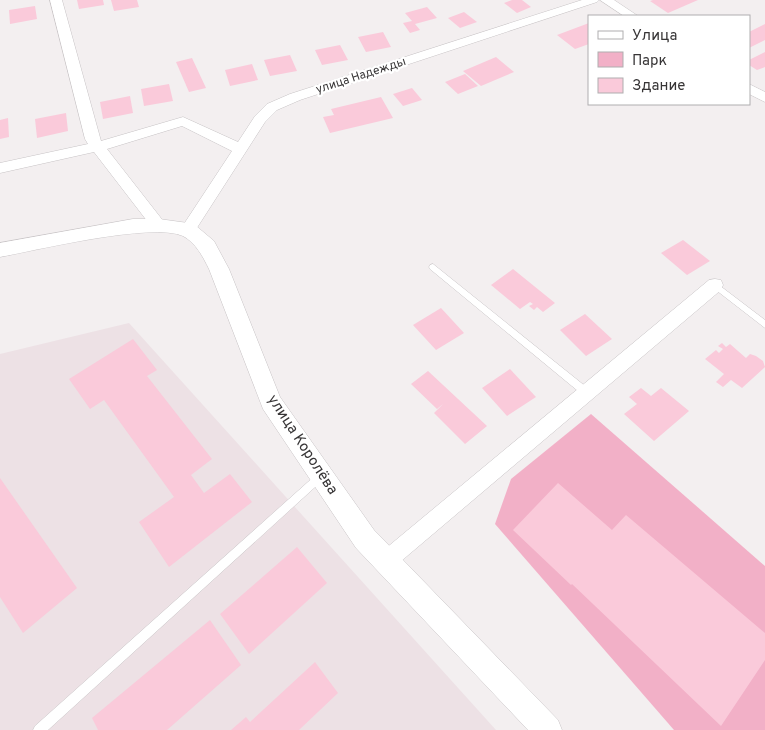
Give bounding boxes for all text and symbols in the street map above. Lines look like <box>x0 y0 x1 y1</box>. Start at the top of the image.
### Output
legend <box>588 15 750 105</box>
text: Улица <box>632 27 677 46</box>
text: Парк <box>632 52 667 71</box>
street label: улица Надежды <box>314 54 408 98</box>
text: Здание <box>632 77 685 96</box>
street label: улица Королёва <box>263 391 341 499</box>

